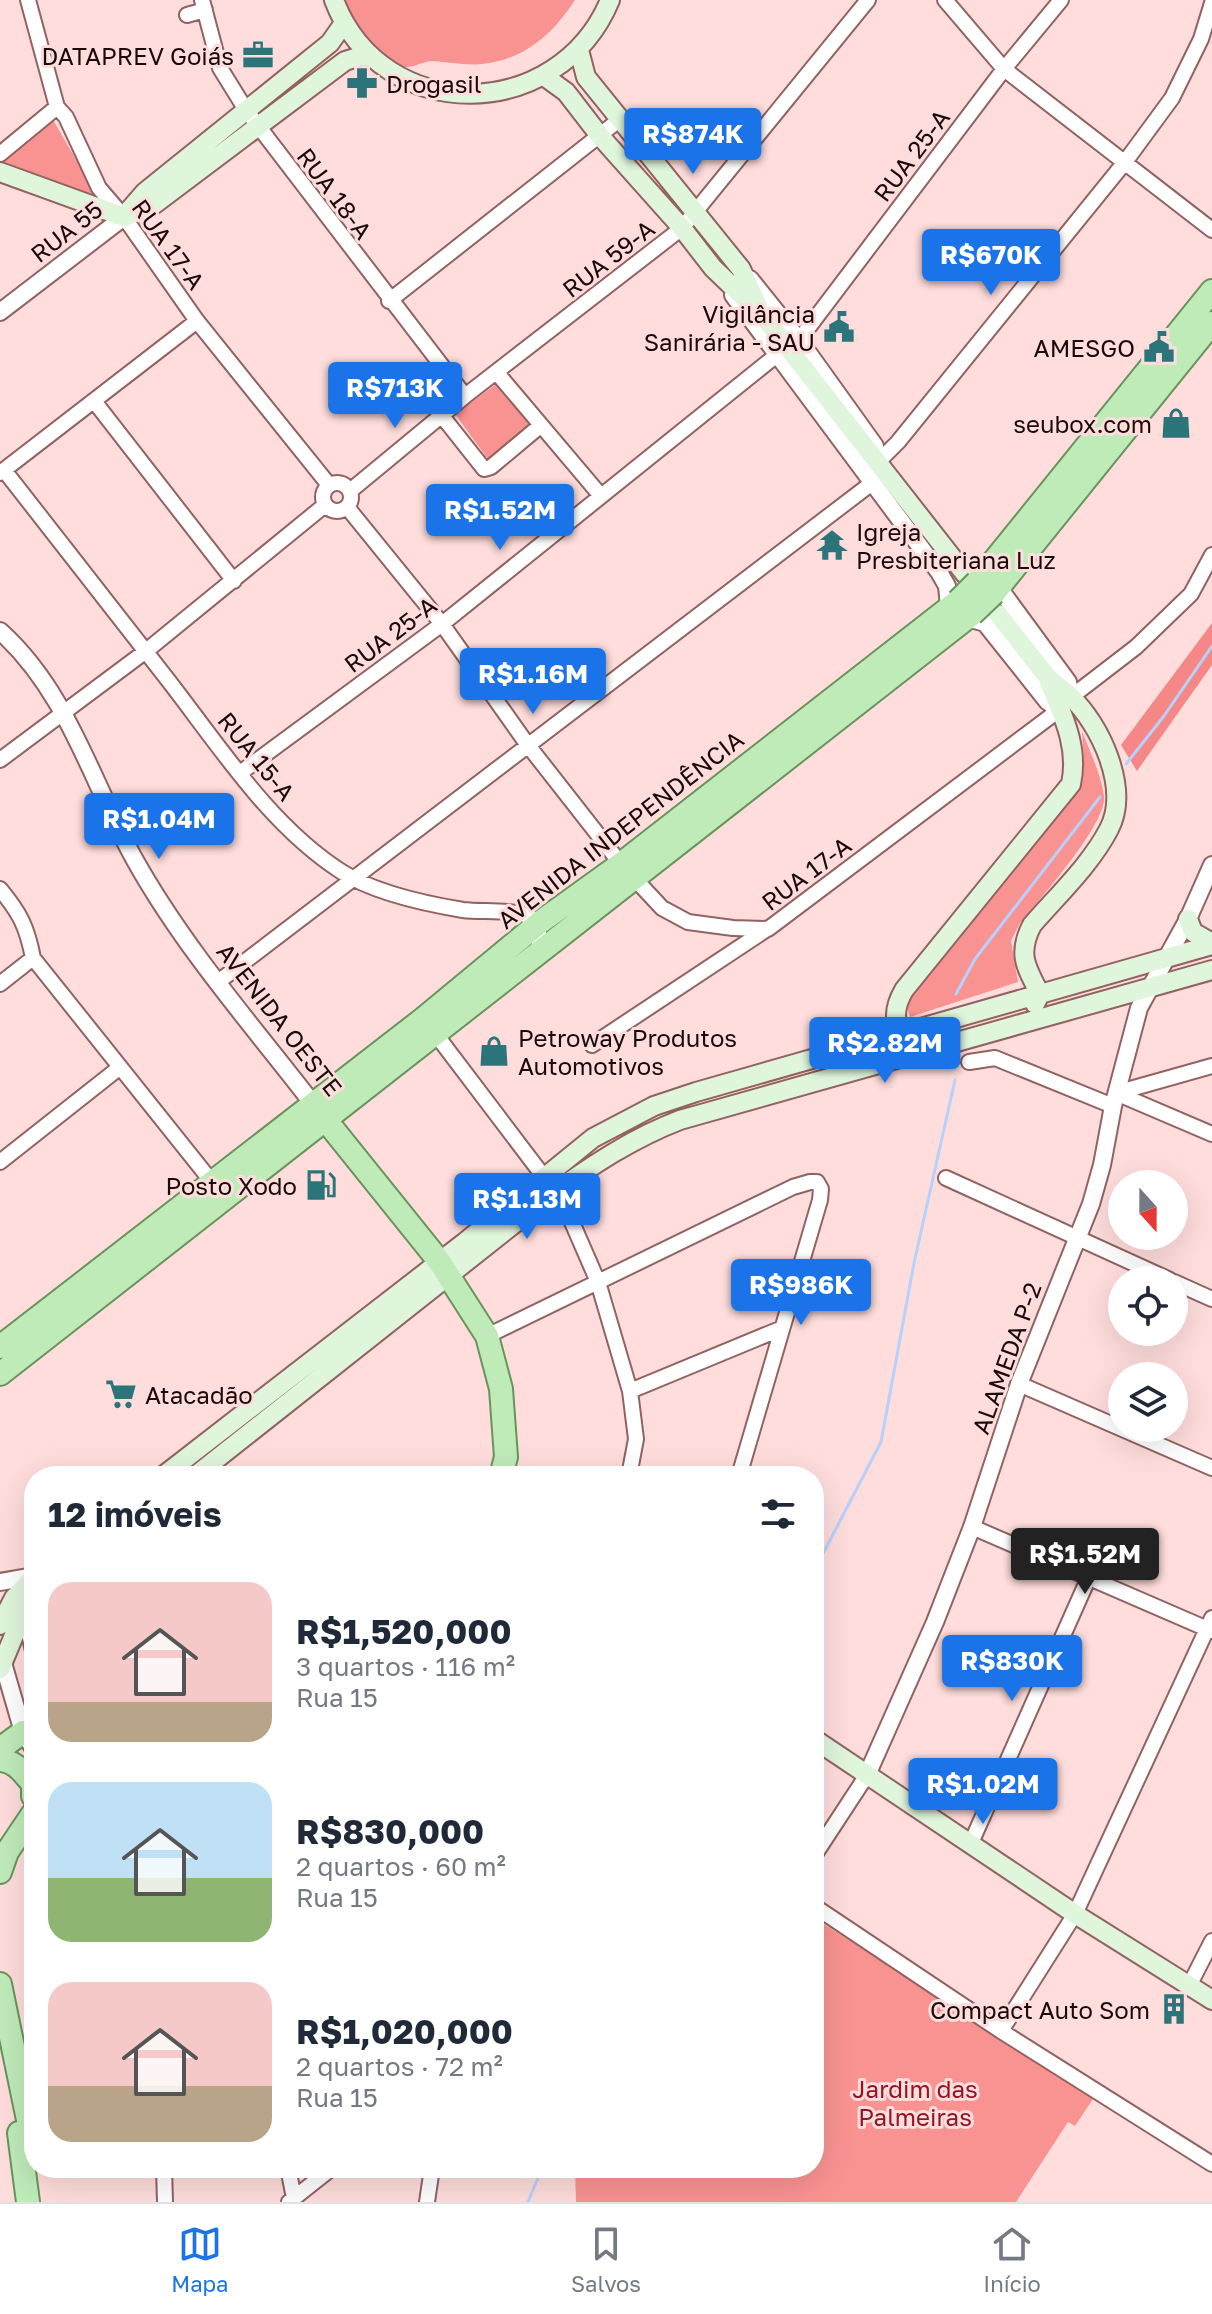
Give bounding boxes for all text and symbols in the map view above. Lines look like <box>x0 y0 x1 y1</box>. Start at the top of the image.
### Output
office icon: DATAPREV Goiás <box>241 38 275 72</box>
place label: DATAPREV Goiás <box>41 41 234 70</box>
pharmacy icon: Drogasil <box>345 66 379 100</box>
place label: Drogasil <box>386 69 481 98</box>
street label: RUA 25-A <box>867 103 955 207</box>
pin: R$874K <box>628 108 758 176</box>
text: R$874K <box>642 118 744 149</box>
street label: RUA 18-A <box>291 142 379 244</box>
street label: RUA 17-A <box>127 193 211 295</box>
street label: RUA 55 <box>24 194 108 268</box>
street label: RUA 59-A <box>556 213 660 303</box>
pin: R$670K <box>926 229 1056 297</box>
text: R$670K <box>940 239 1042 270</box>
place label: Vigilância Sanirária - SAU <box>644 299 815 356</box>
public building icon: Vigilância Sanirária - SAU <box>822 310 856 344</box>
public building icon: AMESGO <box>1142 330 1176 364</box>
place label: AMESGO <box>1034 333 1135 362</box>
pin: R$713K <box>330 362 460 430</box>
text: R$713K <box>346 372 444 403</box>
shop icon: seubox.com <box>1159 406 1193 440</box>
place label: seubox.com <box>1013 409 1152 438</box>
pin: R$1.52M <box>426 484 574 552</box>
text: R$1.52M <box>444 494 556 525</box>
place label: Igreja Presbiteriana Luz <box>856 517 1056 574</box>
temple icon: Igreja Presbiteriana Luz <box>815 528 849 562</box>
street label: RUA 25-A <box>338 590 442 678</box>
pin: R$1.16M <box>459 648 607 716</box>
text: R$1.16M <box>478 658 588 689</box>
street label: RUA 15-A <box>212 706 302 806</box>
street label: AVENIDA INDEPENDÊNCIA <box>491 724 749 934</box>
pin: R$1.04M <box>85 793 233 861</box>
text: R$1.04M <box>102 803 216 834</box>
street label: RUA 17-A <box>756 830 856 916</box>
street label: AVENIDA OESTE <box>211 937 349 1101</box>
pin: R$2.82M <box>811 1017 959 1085</box>
place label: Petroway Produtos Automotivos <box>518 1023 737 1080</box>
text: R$2.82M <box>827 1027 943 1058</box>
shop icon: Petroway Produtos Automotivos <box>477 1034 511 1068</box>
fuel station icon: Posto Xodo <box>304 1168 338 1202</box>
north arrow <box>1108 1170 1188 1250</box>
map controls <box>1108 1170 1188 1442</box>
place label: Posto Xodo <box>165 1171 297 1200</box>
pin: R$1.13M <box>453 1173 601 1241</box>
text: R$1.13M <box>472 1183 582 1214</box>
pin: R$986K <box>736 1259 866 1327</box>
button: locate <box>1108 1266 1188 1346</box>
text: R$986K <box>749 1269 853 1300</box>
street label: ALAMEDA P-2 <box>965 1278 1047 1438</box>
button: layers <box>1108 1362 1188 1442</box>
supermarket icon: Atacadão <box>104 1377 138 1411</box>
place label: Atacadão <box>145 1380 253 1409</box>
icon: filters <box>756 1492 800 1536</box>
text: 12 imóveis <box>48 1494 222 1534</box>
pin: R$1.52M <box>1011 1528 1159 1596</box>
text: R$1.52M <box>1029 1538 1141 1569</box>
text: R$1,520,000 <box>296 1611 512 1651</box>
icon: home <box>112 1614 208 1710</box>
pin: R$830K <box>947 1635 1077 1703</box>
text: R$830K <box>960 1645 1064 1676</box>
text: 3 quartos · 116 m² <box>296 1651 515 1682</box>
text: Rua 15 <box>296 1682 378 1713</box>
pin: R$1.02M <box>909 1758 1057 1826</box>
text: R$1.02M <box>926 1768 1040 1799</box>
text: R$830,000 <box>296 1811 484 1851</box>
icon: home <box>112 1814 208 1910</box>
text: 2 quartos · 60 m² <box>296 1851 506 1882</box>
text: Rua 15 <box>296 1882 378 1913</box>
building icon: Compact Auto Som <box>1157 1992 1191 2026</box>
place label: Compact Auto Som <box>930 1995 1150 2024</box>
text: R$1,020,000 <box>296 2011 513 2051</box>
icon: home <box>112 2014 208 2110</box>
text: 2 quartos · 72 m² <box>296 2051 503 2082</box>
park label: Jardim das Palmeiras <box>852 2074 978 2131</box>
text: Rua 15 <box>296 2082 378 2113</box>
tab: Mapa <box>171 2222 229 2297</box>
tab: Salvos <box>571 2222 641 2297</box>
tab: Início <box>983 2222 1041 2297</box>

